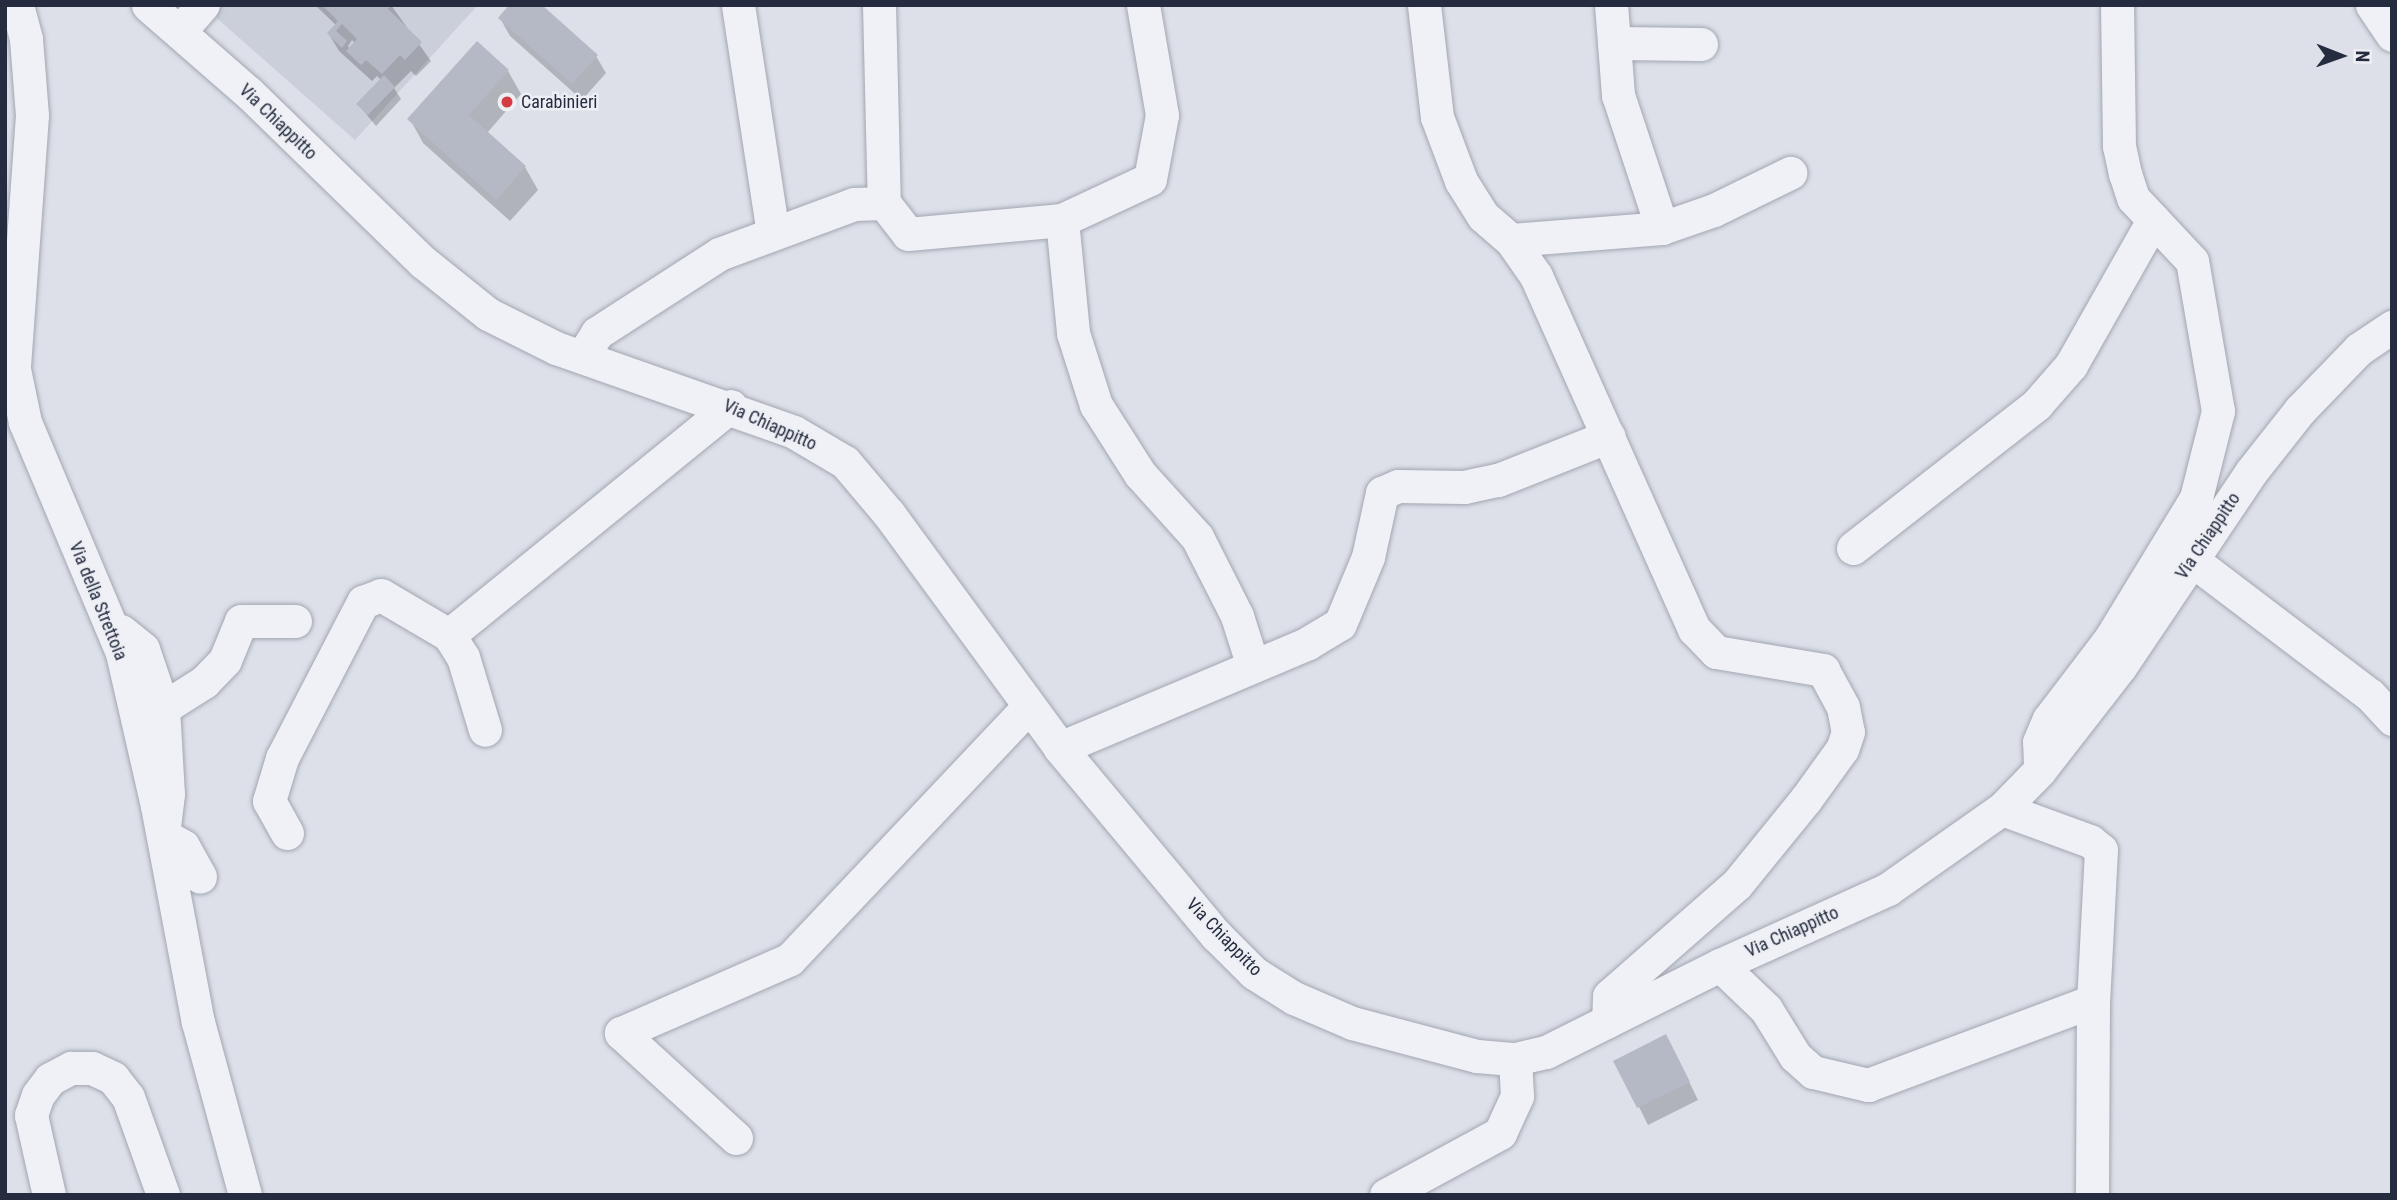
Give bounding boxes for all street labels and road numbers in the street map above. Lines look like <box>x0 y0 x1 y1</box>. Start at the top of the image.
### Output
street label: Via Chiappitto <box>235 79 321 165</box>
street label: Via Chiappitto <box>720 395 820 455</box>
street label: Via Chiappitto <box>2171 489 2245 583</box>
street label: Via della Strettoia <box>64 539 132 663</box>
street label: Via Chiappitto <box>1181 894 1267 980</box>
street label: Via Chiappitto <box>1742 902 1842 962</box>

